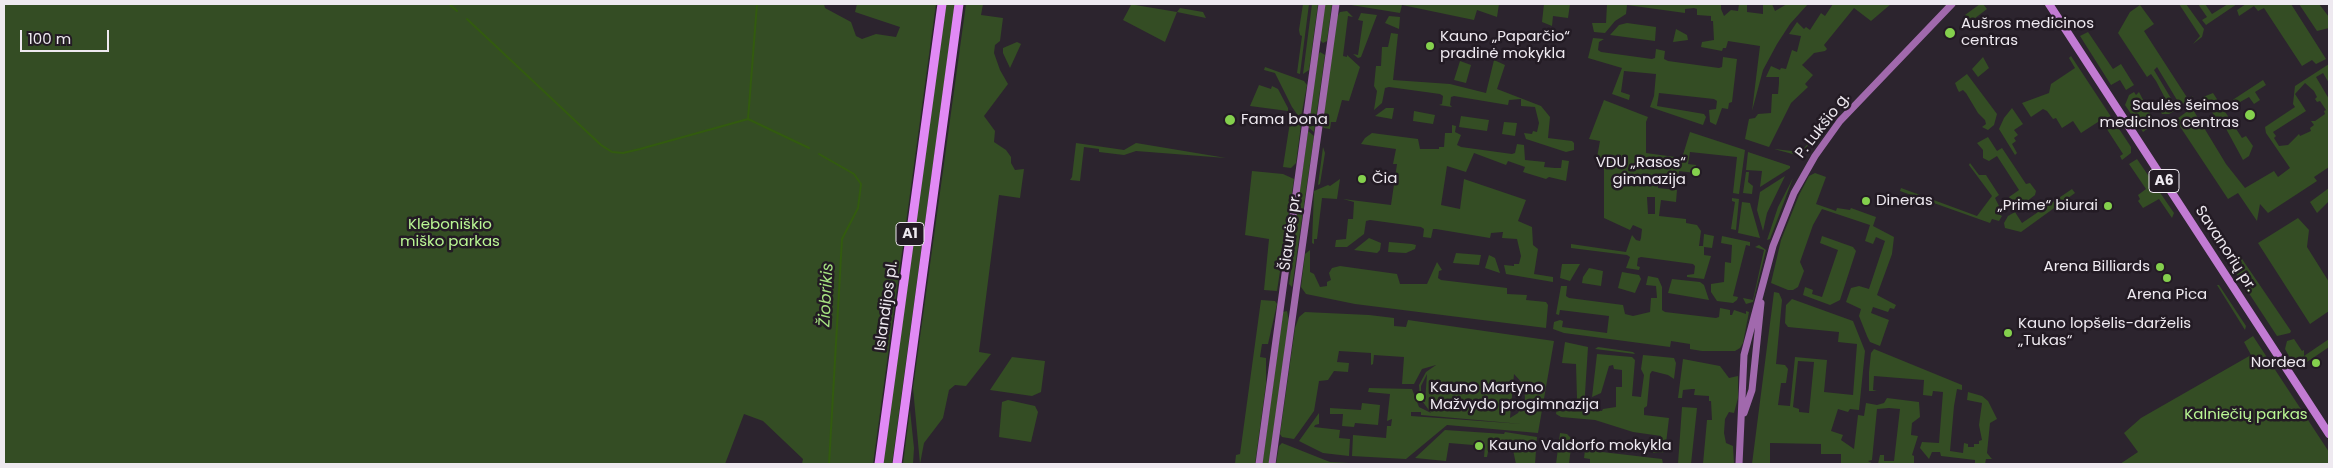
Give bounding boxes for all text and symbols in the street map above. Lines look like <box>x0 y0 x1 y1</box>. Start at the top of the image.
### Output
place label: Aušros medicinos centras <box>1961 15 2094 50</box>
scale bar <box>22 20 111 52</box>
marker: Aušros medicinos centras <box>1943 26 1957 40</box>
text: 100 m <box>28 28 71 49</box>
place label: Kauno „Paparčio“ pradinė mokykla <box>1440 28 1570 63</box>
marker: Kauno „Paparčio“ pradinė mokykla <box>1424 40 1436 52</box>
street label: P. Lukšio g. <box>1792 90 1854 162</box>
place label: Saulės šeimos medicinos centras <box>2100 97 2239 132</box>
marker: Saulės šeimos medicinos centras <box>2243 108 2257 122</box>
place label: Fama bona <box>1241 111 1328 129</box>
marker: Fama bona <box>1223 113 1237 127</box>
place label: VDU „Rasos“ gimnazija <box>1596 154 1686 189</box>
marker: VDU „Rasos“ gimnazija <box>1690 166 1702 178</box>
place label: Čia <box>1372 170 1397 188</box>
road number: A6 <box>2149 170 2179 192</box>
marker: Čia <box>1356 173 1368 185</box>
street label: Šiaurės pr. <box>1277 192 1305 272</box>
place label: Dineras <box>1876 192 1933 210</box>
marker: Dineras <box>1860 195 1872 207</box>
place label: „Prime“ biurai <box>1997 197 2098 215</box>
marker: „Prime“ biurai <box>2102 200 2114 212</box>
street label: Savanorių pr. <box>2191 203 2259 295</box>
park label: Kleboniškio miško parkas <box>400 216 500 251</box>
road number: A1 <box>896 222 924 245</box>
place label: Arena Billiards <box>2044 258 2150 276</box>
street label: Islandijos pl. <box>872 260 902 352</box>
marker: Arena Billiards <box>2154 261 2166 273</box>
water label: Žiobrikis <box>816 263 838 327</box>
marker: Arena Pica <box>2161 272 2173 284</box>
place label: Arena Pica <box>2127 286 2207 304</box>
place label: Kauno lopšelis-darželis „Tukas“ <box>2018 315 2191 350</box>
marker: Kauno lopšelis-darželis „Tukas“ <box>2002 327 2014 339</box>
place label: Nordea <box>2251 354 2306 372</box>
marker: Nordea <box>2310 357 2322 369</box>
place label: Kauno Martyno Mažvydo progimnazija <box>1430 379 1599 414</box>
marker: Kauno Martyno Mažvydo progimnazija <box>1414 391 1426 403</box>
park label: Kalniečių parkas <box>2184 406 2308 424</box>
place label: Kauno Valdorfo mokykla <box>1489 437 1672 455</box>
marker: Kauno Valdorfo mokykla <box>1473 440 1485 452</box>

